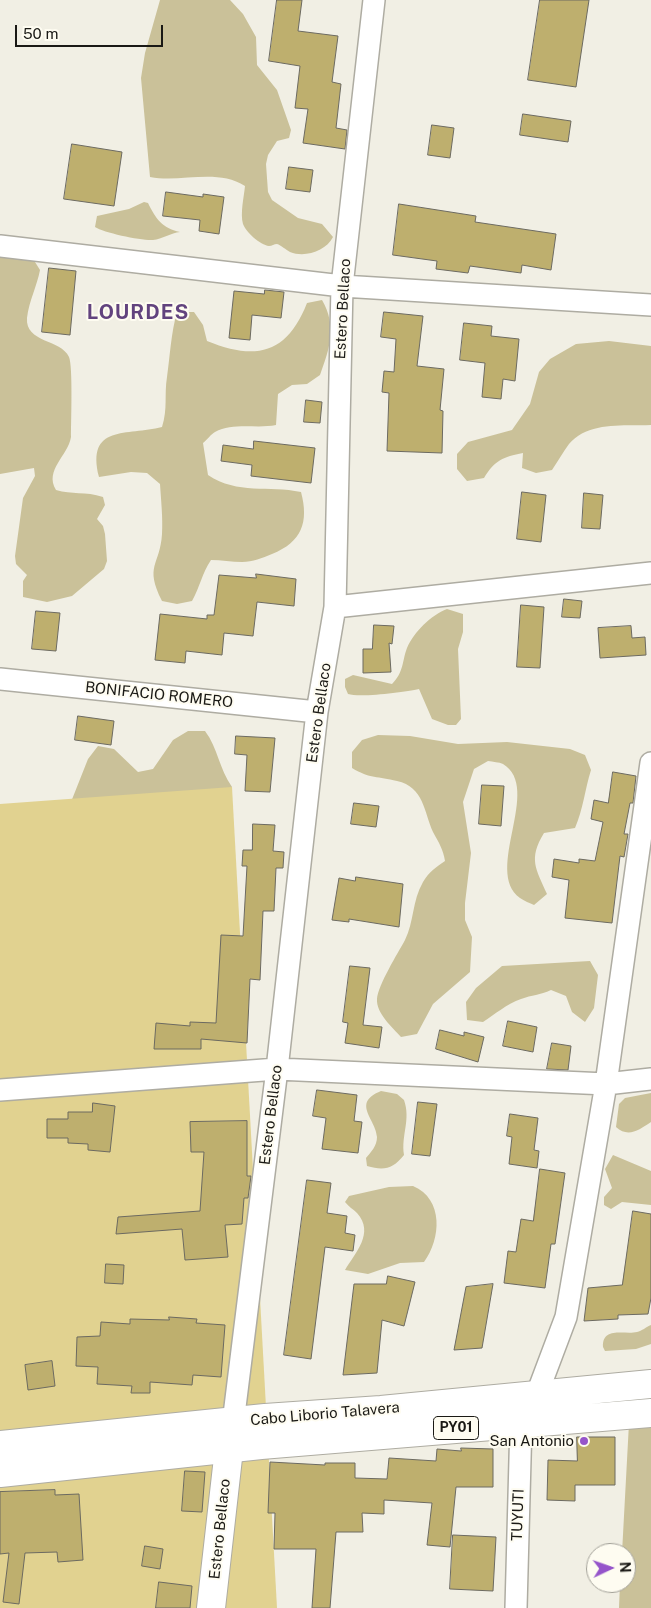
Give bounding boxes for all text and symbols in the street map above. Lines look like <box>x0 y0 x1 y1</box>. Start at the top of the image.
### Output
scale bar <box>18 15 165 47</box>
text: 50 m <box>23 25 58 42</box>
street label: Estero Bellaco <box>331 258 355 360</box>
district label: LOURDES <box>86 301 190 325</box>
street label: Estero Bellaco <box>303 662 335 764</box>
street label: BONIFACIO ROMERO <box>84 678 234 712</box>
street label: Estero Bellaco <box>256 1064 286 1166</box>
street label: Cabo Liborio Talavera <box>250 1399 400 1429</box>
road number: PY01 <box>434 1416 478 1440</box>
place label: San Antonio <box>489 1432 574 1450</box>
marker: San Antonio <box>578 1435 590 1447</box>
street label: Estero Bellaco <box>206 1478 234 1580</box>
street label: TUYUTI <box>508 1489 528 1541</box>
north arrow <box>586 1543 636 1593</box>
text: N <box>617 1561 633 1573</box>

